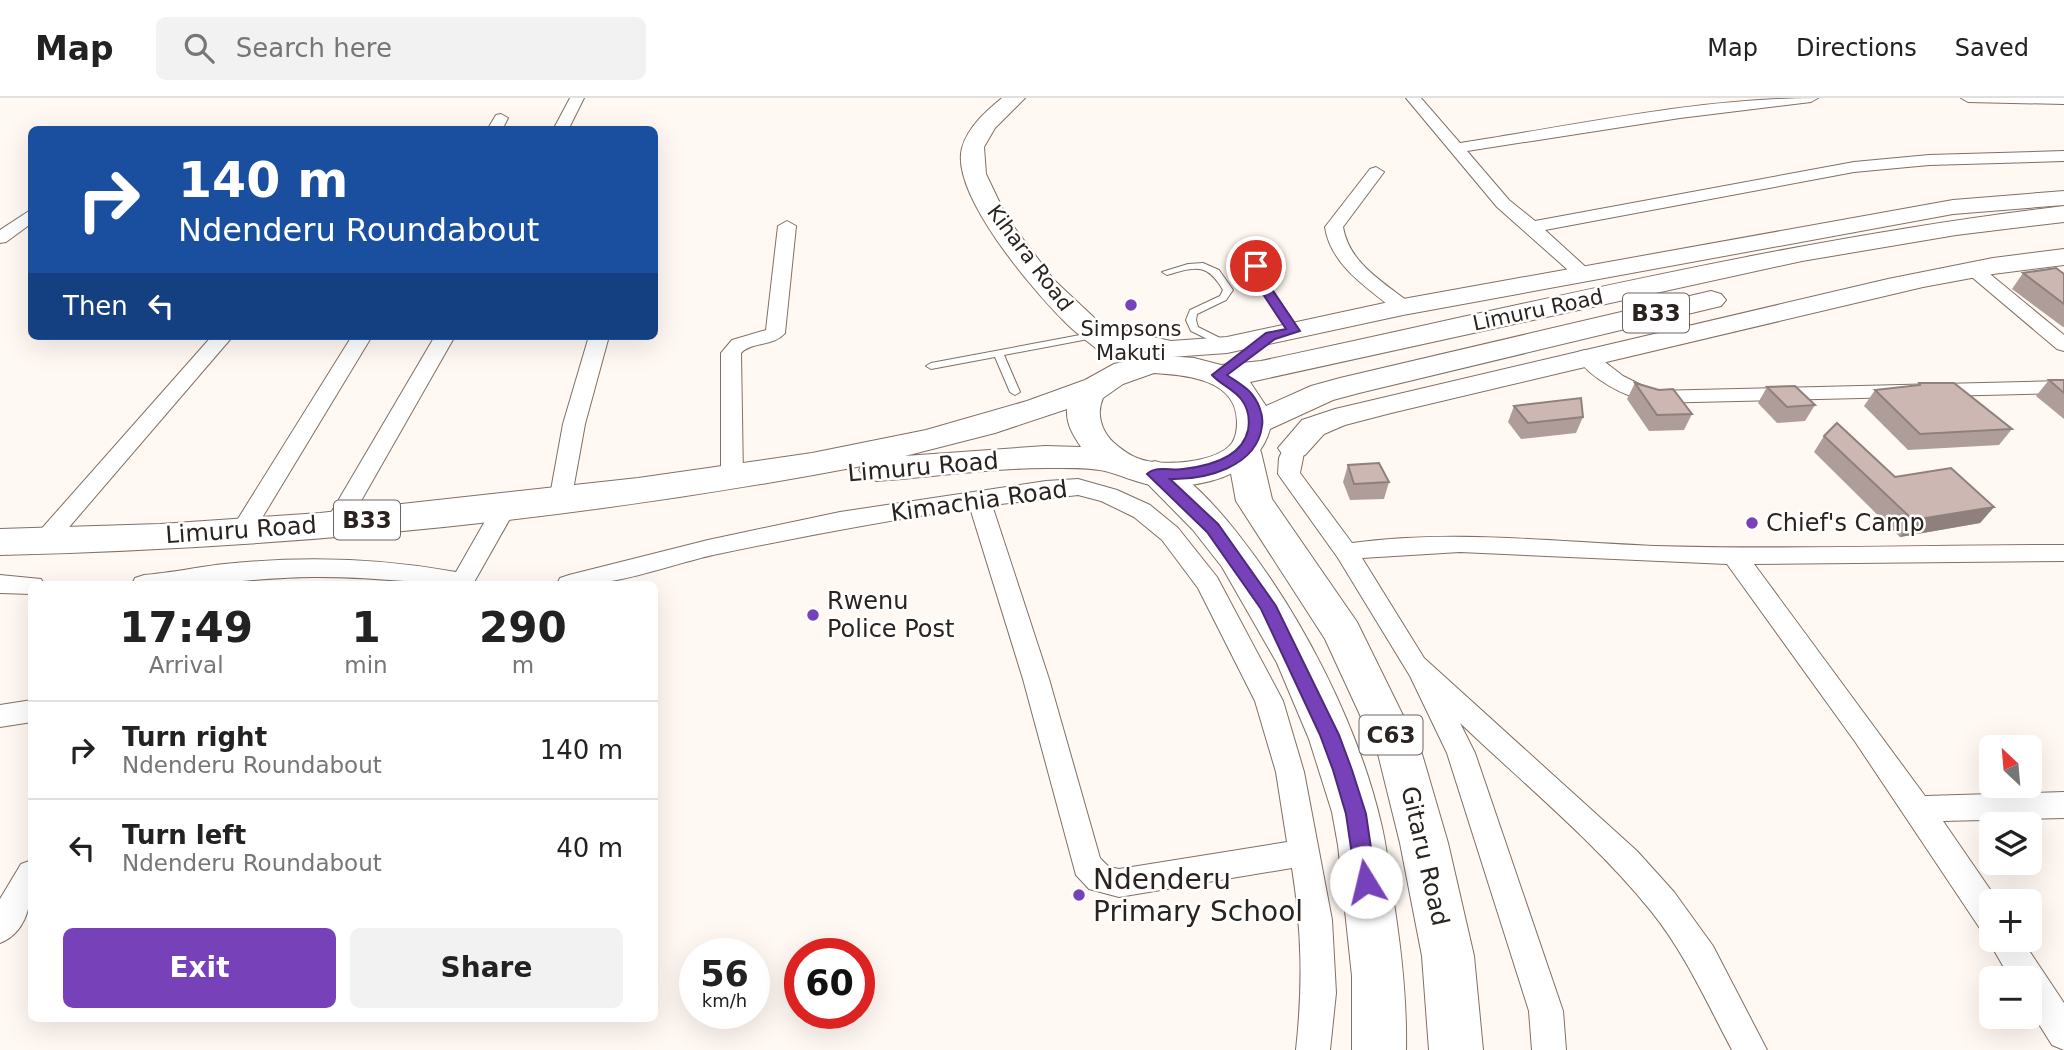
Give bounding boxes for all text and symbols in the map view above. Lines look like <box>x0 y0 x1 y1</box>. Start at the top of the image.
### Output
search box <box>156 17 646 80</box>
text: Map <box>35 29 114 68</box>
icon: search <box>180 29 218 67</box>
text: Search here <box>236 33 392 63</box>
text: Map <box>1707 34 1758 62</box>
text: Directions <box>1796 34 1917 62</box>
text: Saved <box>1955 34 2029 62</box>
text: 140 m <box>178 152 348 209</box>
icon: right <box>63 154 154 245</box>
street label: Kihara Road <box>982 200 1078 316</box>
text: Ndenderu Roundabout <box>178 211 539 249</box>
pin <box>1226 236 1286 296</box>
icon: arrive <box>1237 247 1275 285</box>
street label: Limuru Road <box>1471 284 1605 336</box>
icon: left <box>142 287 180 325</box>
text: Then <box>63 291 128 321</box>
road number: B33 <box>1623 294 1689 332</box>
marker: Simpsons Makuti <box>1123 297 1139 313</box>
place label: Simpsons Makuti <box>1081 317 1182 365</box>
street label: Limuru Road <box>846 446 1000 488</box>
street label: Kimachia Road <box>889 475 1069 527</box>
road number: B33 <box>334 500 400 540</box>
place label: Chief's Camp <box>1766 509 1925 537</box>
street label: Limuru Road <box>164 511 318 549</box>
marker: Chief's Camp <box>1744 515 1760 531</box>
place label: Rwenu Police Post <box>827 587 954 643</box>
text: 17:49 <box>119 603 253 652</box>
text: 1 <box>351 603 381 652</box>
text: 290 <box>479 603 567 652</box>
marker: Rwenu Police Post <box>805 607 821 623</box>
text: Arrival <box>149 652 224 678</box>
text: min <box>344 652 388 678</box>
text: m <box>512 652 534 678</box>
road number: C63 <box>1360 716 1422 754</box>
text: Turn right <box>122 722 267 752</box>
icon: right <box>63 731 101 769</box>
text: 140 m <box>540 735 623 765</box>
north arrow <box>1979 735 2042 798</box>
map controls <box>1979 735 2042 1029</box>
text: Ndenderu Roundabout <box>122 752 382 778</box>
street label: Gitaru Road <box>1395 784 1455 928</box>
button: layers <box>1979 812 2042 875</box>
text: Turn left <box>122 820 246 850</box>
icon: left <box>63 829 101 867</box>
text: 40 m <box>556 833 623 863</box>
position arrow <box>1329 845 1403 919</box>
text: Ndenderu Roundabout <box>122 850 382 876</box>
place label: Ndenderu Primary School <box>1093 863 1303 928</box>
marker: Ndenderu Primary School <box>1071 887 1087 903</box>
button: + <box>1979 889 2042 952</box>
button: Exit <box>63 928 336 1008</box>
button: Share <box>350 928 623 1008</box>
speed limit sign: 60 <box>784 938 875 1029</box>
text: 56 <box>700 954 749 994</box>
button: − <box>1979 966 2042 1029</box>
text: km/h <box>702 990 747 1011</box>

